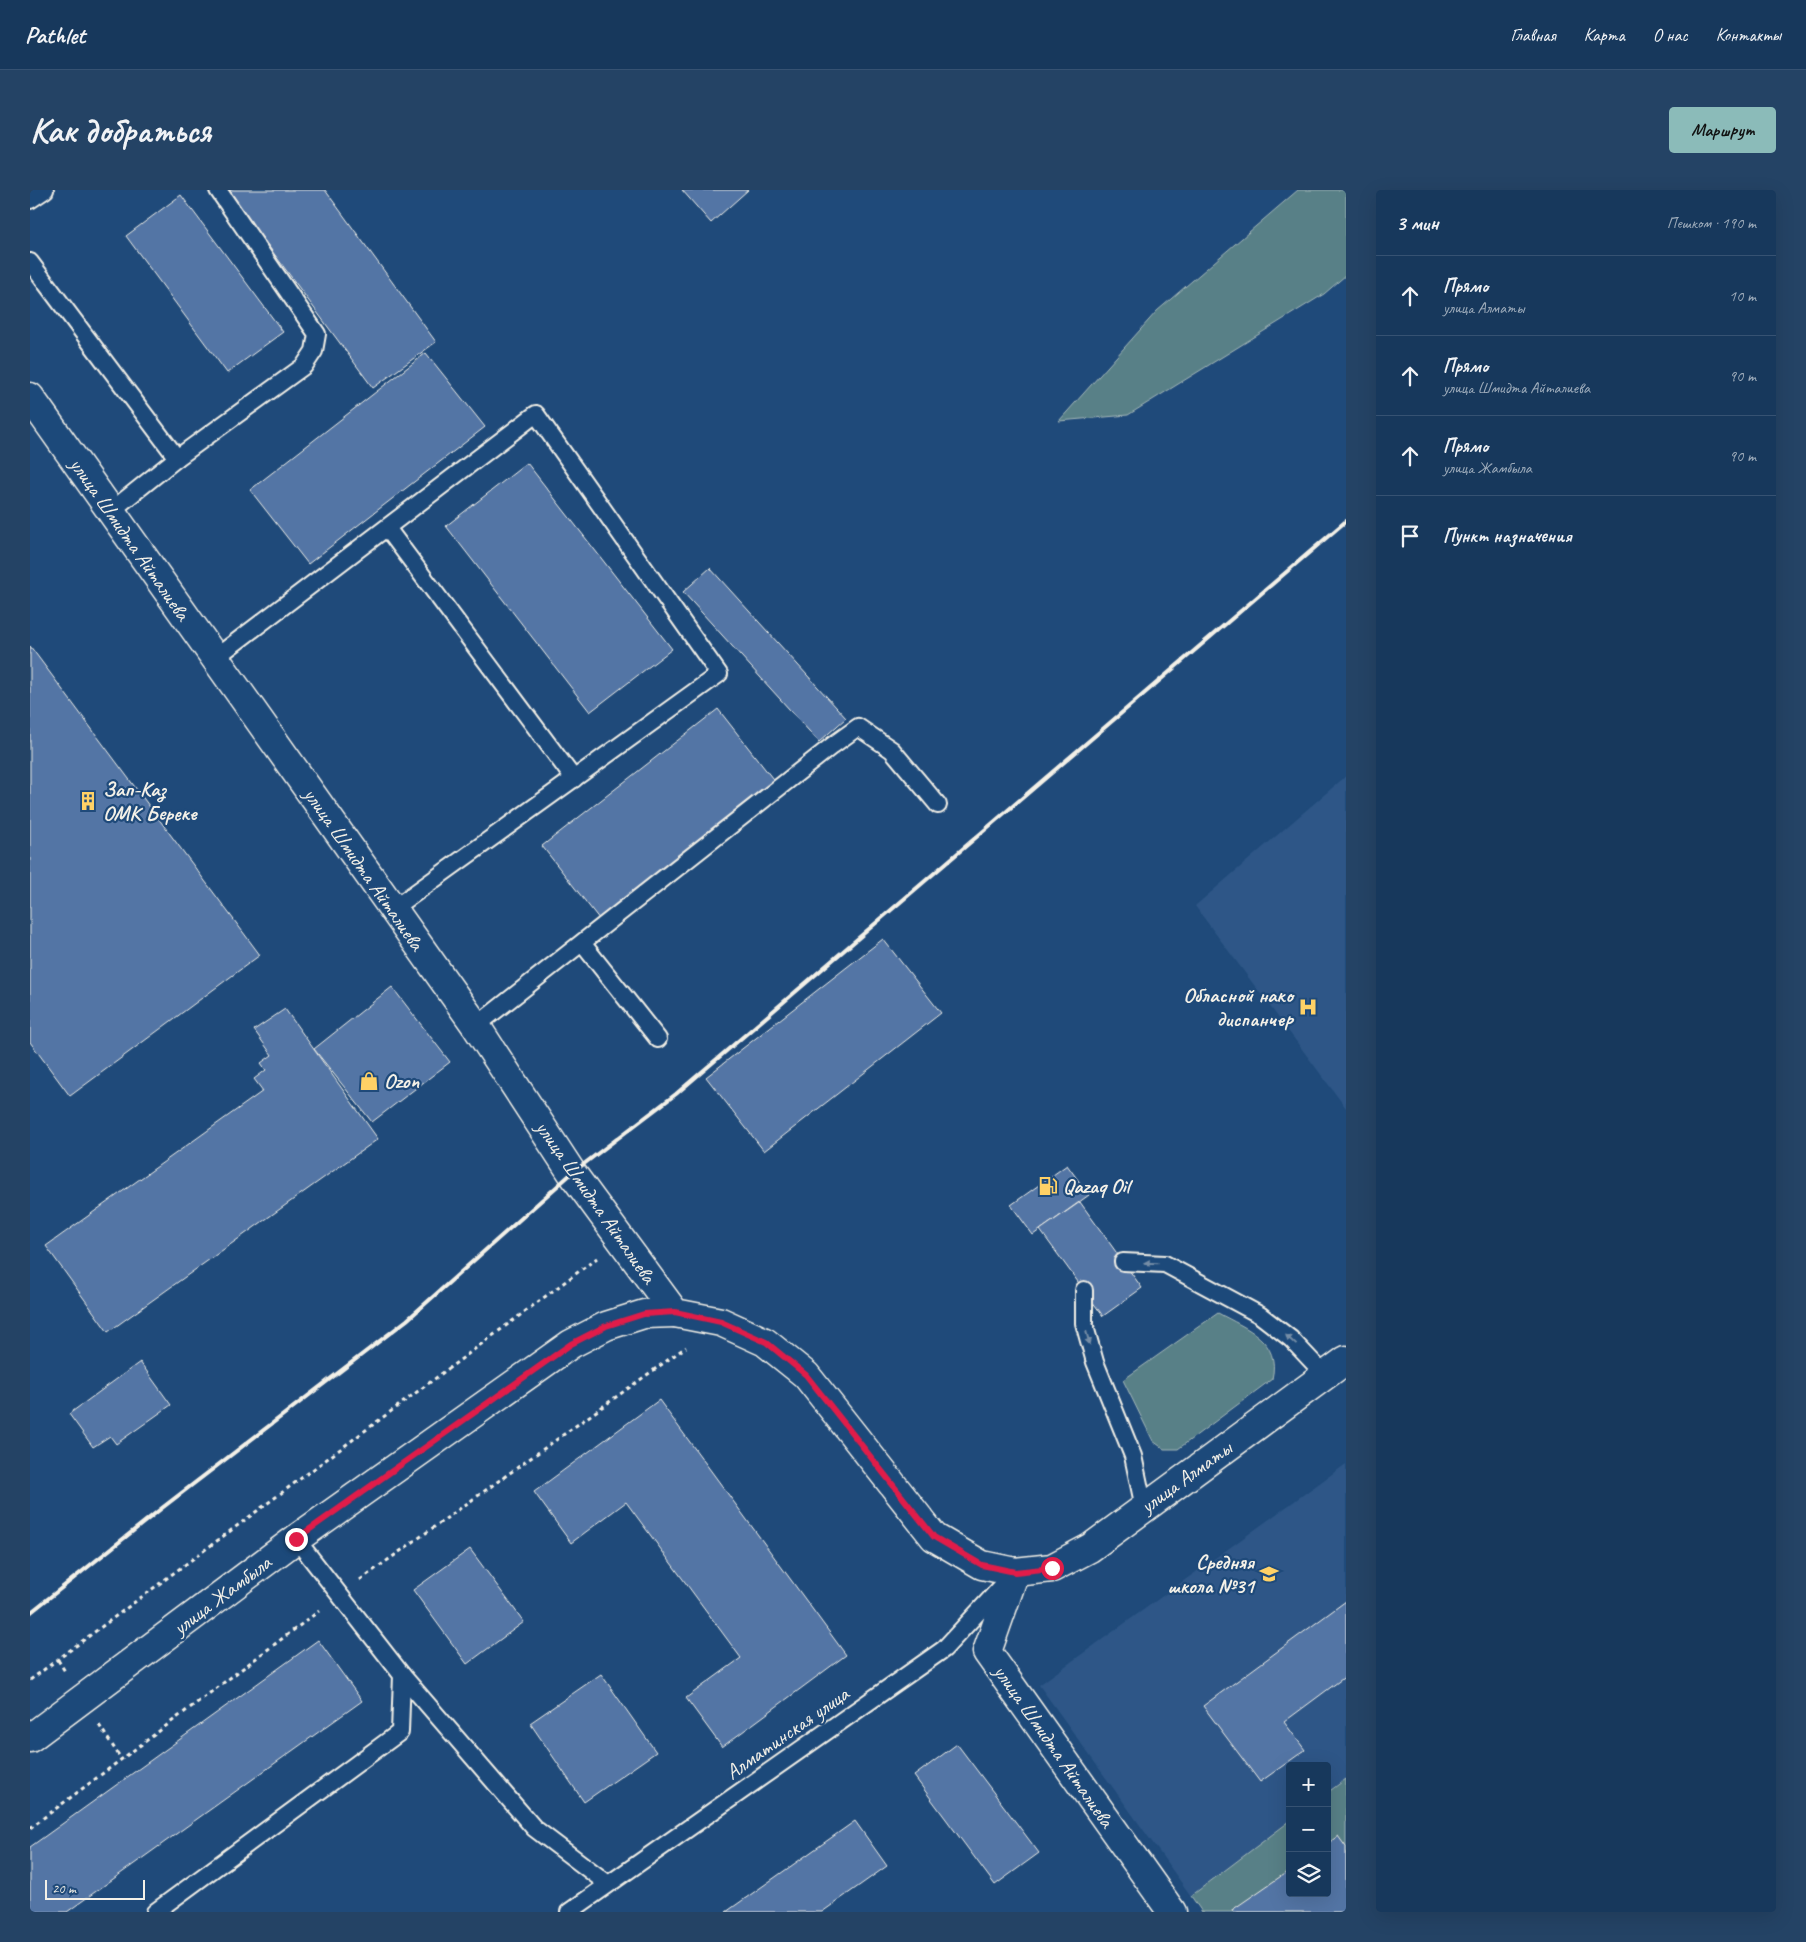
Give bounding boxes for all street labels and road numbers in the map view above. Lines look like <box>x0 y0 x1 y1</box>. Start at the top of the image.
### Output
street label: улица Шмидта Айталиева <box>63 451 197 627</box>
street label: улица Шмидта Айталиева <box>297 781 431 957</box>
street label: улица Шмидта Айталиева <box>529 1114 663 1290</box>
street label: улица Алматы <box>1134 1434 1238 1520</box>
street label: улица Жамбыла <box>166 1548 278 1642</box>
street label: улица Шмидта Айталиева <box>987 1658 1121 1834</box>
street label: Алматинская улица <box>720 1680 855 1785</box>

